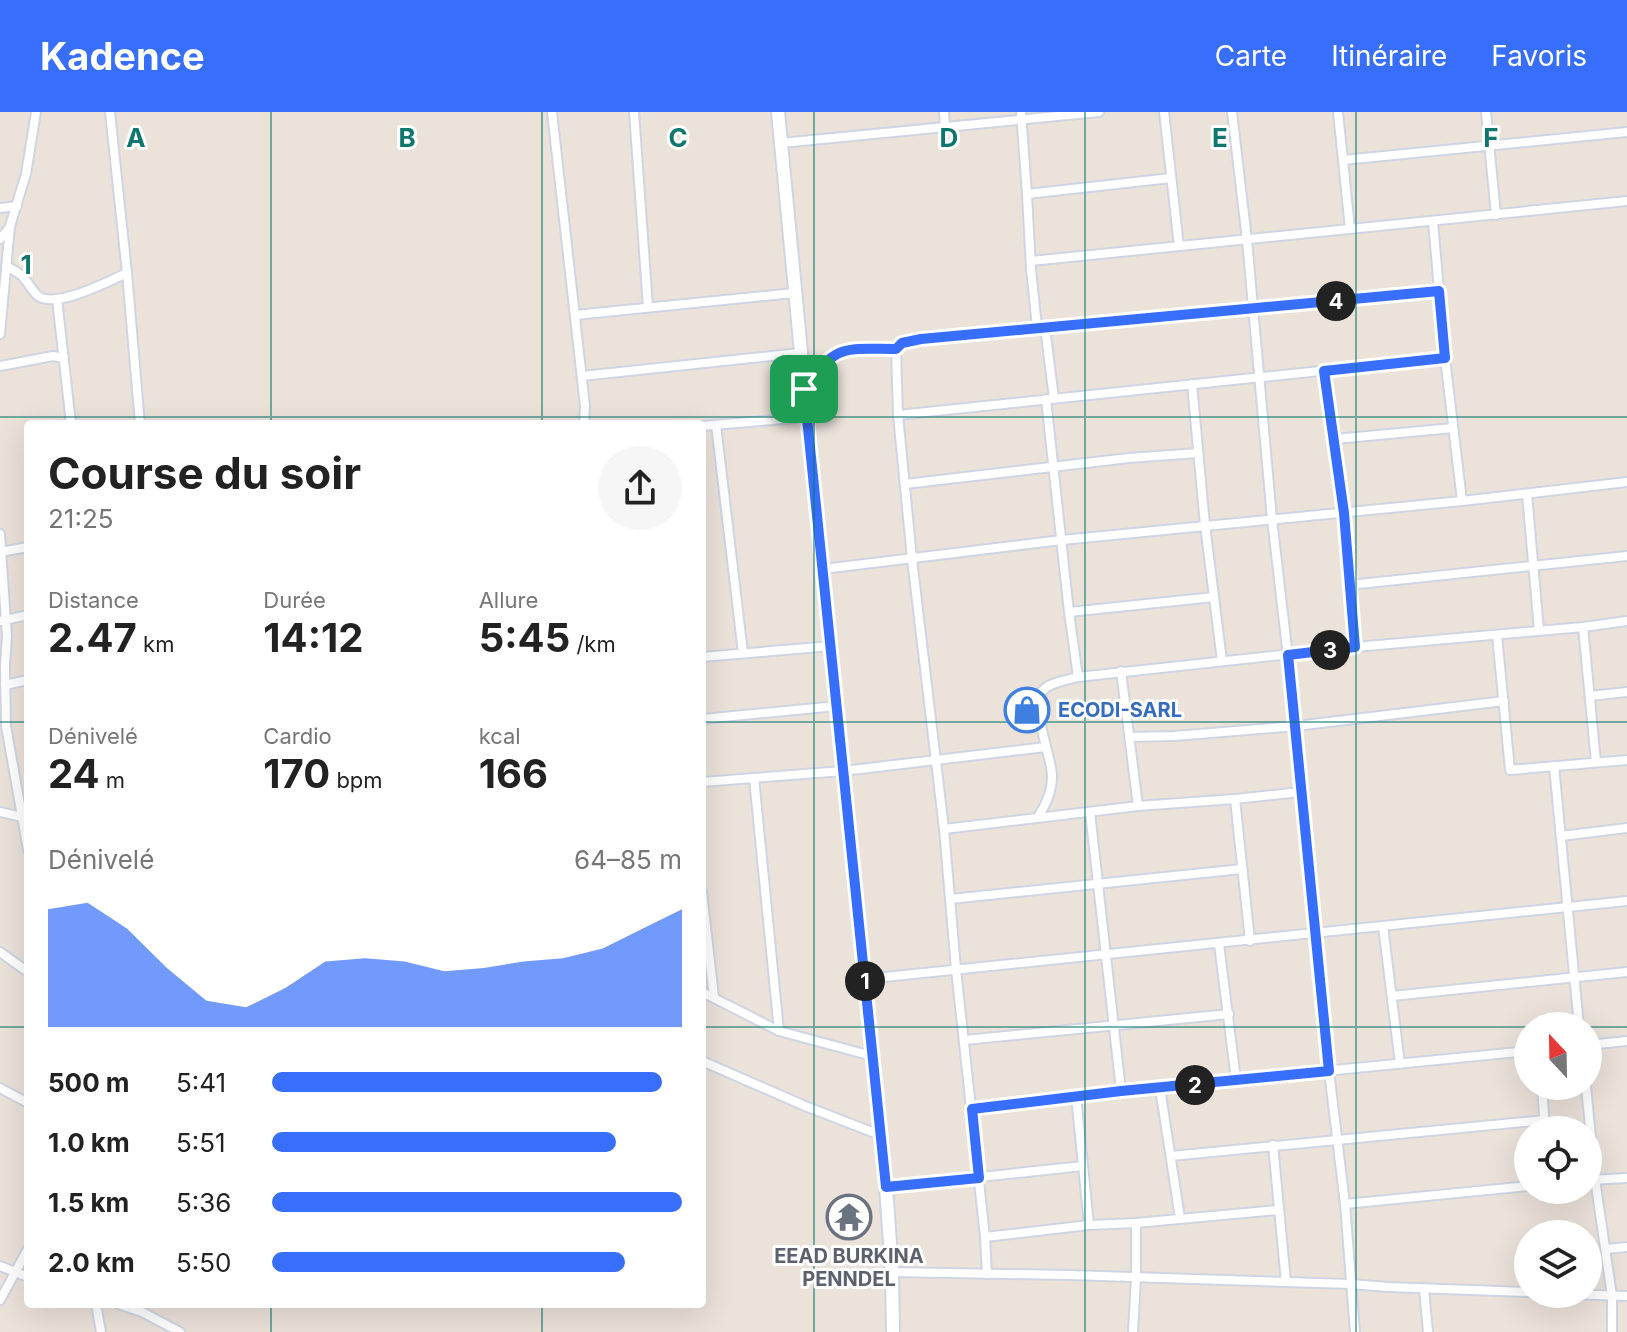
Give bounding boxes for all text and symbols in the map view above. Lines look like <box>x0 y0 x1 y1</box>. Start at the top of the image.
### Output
text: Kadence <box>40 33 205 79</box>
text: Carte <box>1215 39 1287 73</box>
text: Itinéraire <box>1331 39 1447 73</box>
text: Favoris <box>1491 39 1587 73</box>
text: A <box>126 122 146 153</box>
text: B <box>398 122 416 153</box>
text: C <box>668 122 688 153</box>
text: D <box>940 122 958 153</box>
text: E <box>1212 122 1228 153</box>
text: F <box>1483 122 1499 153</box>
text: 1 <box>20 249 32 280</box>
pin: 4 <box>1316 281 1356 321</box>
text: 4 <box>1329 288 1343 314</box>
pin <box>770 355 838 423</box>
icon: arrive <box>782 367 826 411</box>
text: Course du soir <box>48 446 361 500</box>
button: share <box>598 446 682 530</box>
text: 21:25 <box>48 503 114 534</box>
text: Distance <box>48 587 139 613</box>
text: Durée <box>263 587 326 613</box>
text: Allure <box>479 587 538 613</box>
text: 2.47 <box>48 613 137 662</box>
text: 14:12 <box>263 613 363 662</box>
text: 5:45 <box>479 613 570 662</box>
pin: 3 <box>1310 630 1350 670</box>
text: km <box>137 631 174 657</box>
text: /km <box>570 631 616 657</box>
text: 3 <box>1323 637 1337 663</box>
shop icon: ECODI-SARL <box>1003 686 1051 734</box>
place label: ECODI-SARL <box>1058 698 1182 722</box>
text: Dénivelé <box>48 723 138 749</box>
text: Cardio <box>263 723 332 749</box>
text: kcal <box>479 723 521 749</box>
text: 24 <box>48 749 100 798</box>
text: 170 <box>263 749 330 798</box>
text: 166 <box>479 749 548 798</box>
text: m <box>100 767 125 793</box>
text: bpm <box>330 767 383 793</box>
text: Dénivelé <box>48 844 154 875</box>
text: 64–85 m <box>574 844 682 875</box>
pin: 1 <box>845 961 885 1001</box>
text: 1 <box>860 968 870 994</box>
north arrow <box>1514 1012 1602 1100</box>
map controls <box>1514 1012 1602 1308</box>
pin: 2 <box>1175 1065 1215 1105</box>
text: 500 m <box>48 1067 130 1098</box>
text: 5:41 <box>176 1067 226 1098</box>
text: 2 <box>1188 1072 1202 1098</box>
button: locate <box>1514 1116 1602 1204</box>
text: 1.0 km <box>48 1127 130 1158</box>
text: 5:51 <box>176 1127 226 1158</box>
text: 1.5 km <box>48 1187 129 1218</box>
text: 5:36 <box>176 1187 231 1218</box>
temple icon: EEAD BURKINA PENNDEL <box>825 1193 873 1241</box>
button: layers <box>1514 1220 1602 1308</box>
place label: EEAD BURKINA PENNDEL <box>774 1244 924 1291</box>
text: 2.0 km <box>48 1247 135 1278</box>
text: 5:50 <box>176 1247 232 1278</box>

